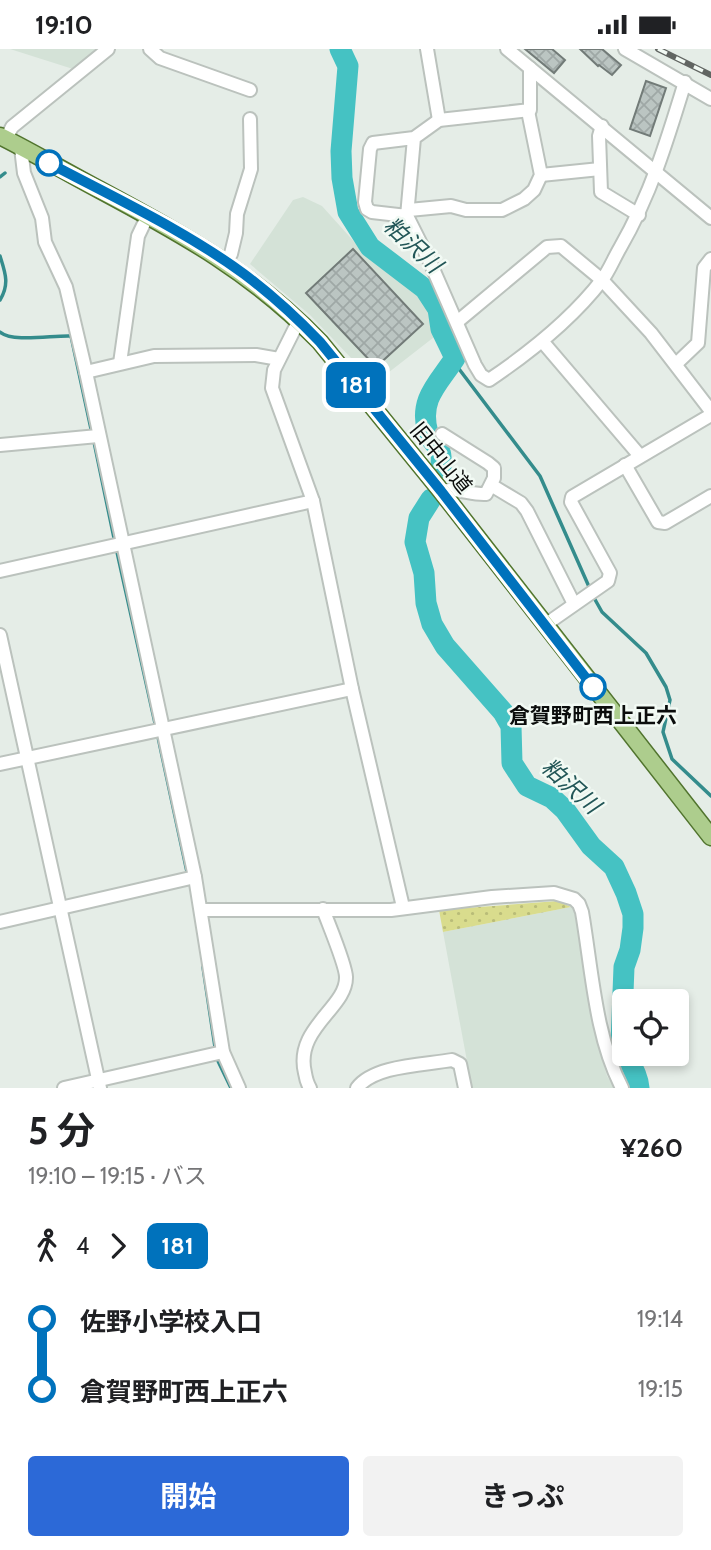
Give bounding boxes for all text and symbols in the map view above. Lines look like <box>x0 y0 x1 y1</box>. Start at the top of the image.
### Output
text: 19:10 <box>35 9 93 41</box>
unlabelled marker <box>36 150 62 176</box>
water label: 粕沢川 <box>378 211 450 281</box>
line badge: 181 <box>316 362 396 408</box>
text: 181 <box>340 370 372 399</box>
street label: 旧中山道 <box>405 417 478 498</box>
marker: 倉賀野町西上正六 <box>580 674 606 700</box>
place label: 倉賀野町西上正六 <box>509 703 677 728</box>
water label: 粕沢川 <box>536 753 608 821</box>
map controls <box>612 989 689 1066</box>
button: locate <box>612 989 689 1066</box>
text: 5 分 <box>28 1107 95 1154</box>
text: ¥260 <box>621 1132 683 1164</box>
text: 19:10 – 19:15 · バス <box>28 1162 207 1190</box>
icon: walk <box>28 1227 66 1265</box>
icon: forward <box>99 1227 137 1265</box>
text: 181 <box>161 1231 194 1260</box>
text: 4 <box>76 1232 89 1260</box>
text: 19:14 <box>637 1305 683 1333</box>
text: 佐野小学校入口 <box>80 1306 262 1338</box>
text: 19:15 <box>638 1375 683 1403</box>
text: 倉賀野町西上正六 <box>80 1376 288 1408</box>
button: 開始 <box>28 1456 349 1536</box>
button: きっぷ <box>363 1456 683 1536</box>

